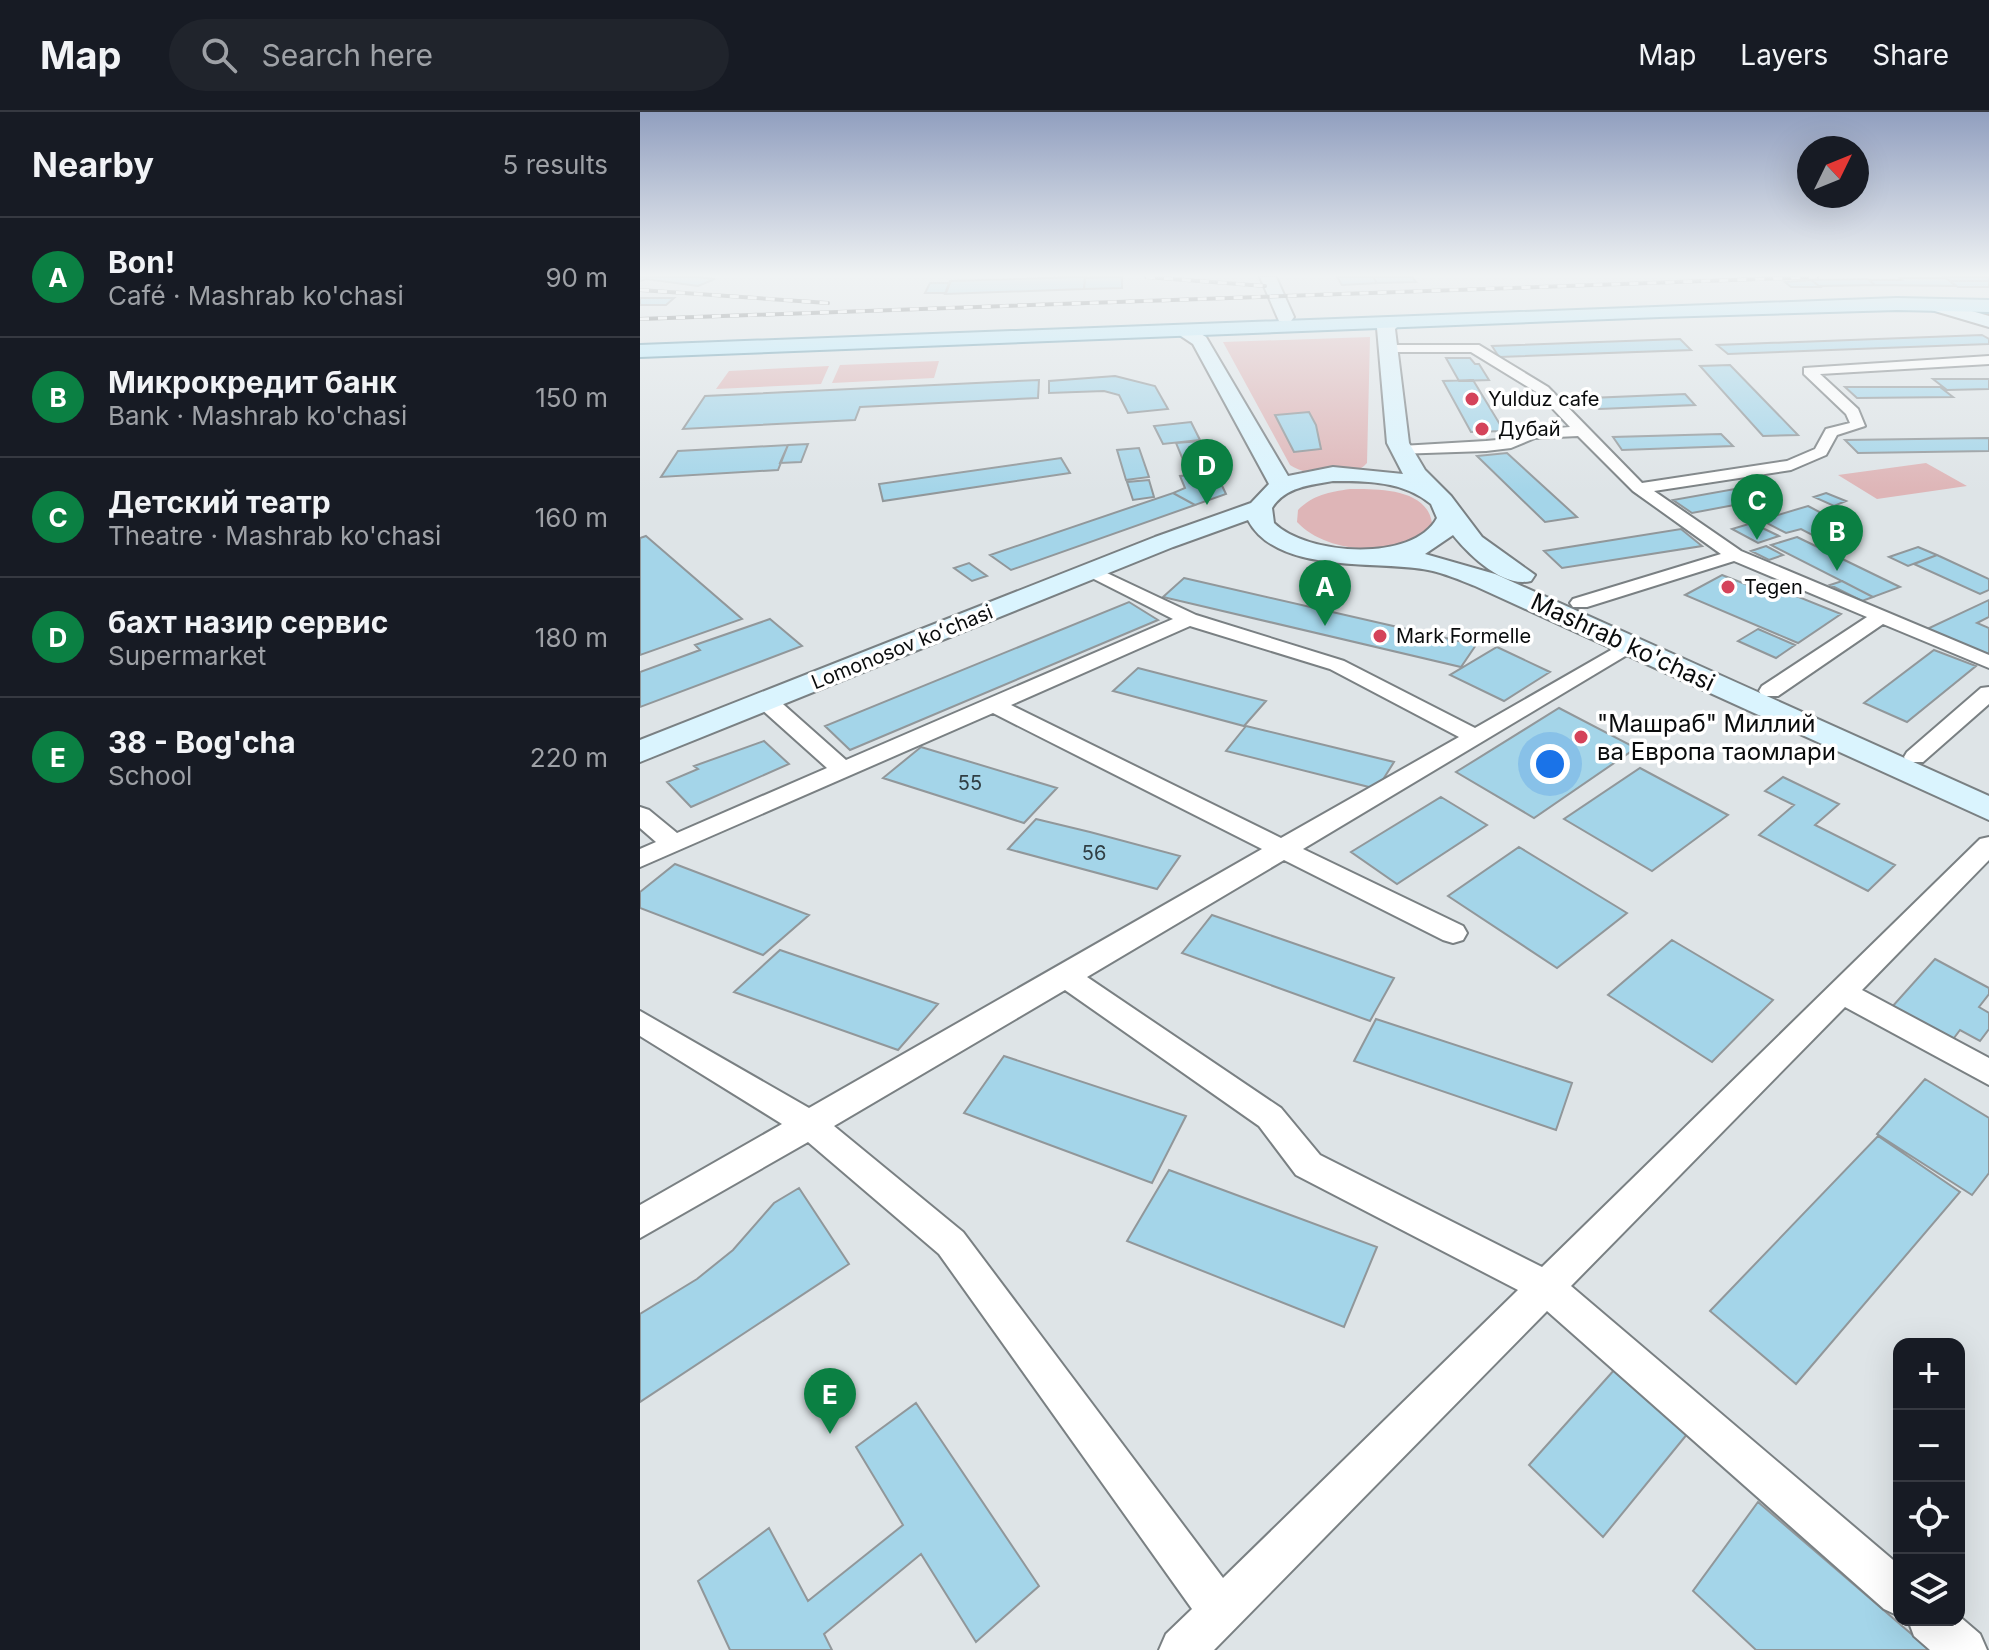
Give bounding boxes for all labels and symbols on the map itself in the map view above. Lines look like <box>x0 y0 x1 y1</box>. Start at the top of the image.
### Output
north arrow <box>1797 136 1869 208</box>
place label: Yulduz cafe <box>1488 387 1600 411</box>
marker: Yulduz cafe <box>1463 390 1481 408</box>
place label: Дубай <box>1498 417 1561 441</box>
marker: Дубай <box>1473 420 1491 438</box>
pin: D <box>1181 439 1233 505</box>
pin: C <box>1731 474 1783 540</box>
pin: B <box>1811 505 1863 571</box>
pin: A <box>1299 560 1351 626</box>
place label: Tegen <box>1744 575 1803 599</box>
marker: Tegen <box>1719 578 1737 596</box>
street label: Mashrab ko'chasi <box>1527 587 1719 697</box>
street label: Lomonosov koʻchasi <box>808 600 996 694</box>
place label: Mark Formelle <box>1396 624 1531 648</box>
marker: Mark Formelle <box>1371 627 1389 645</box>
place label: "Машраб" Миллий ва Европа таомлари <box>1597 709 1836 766</box>
marker: "Машраб" Миллий ва Европа таомлари <box>1572 728 1590 746</box>
your location <box>1530 744 1570 784</box>
house number: 55 <box>958 771 982 795</box>
house number: 56 <box>1082 841 1106 865</box>
pin: E <box>804 1368 856 1434</box>

